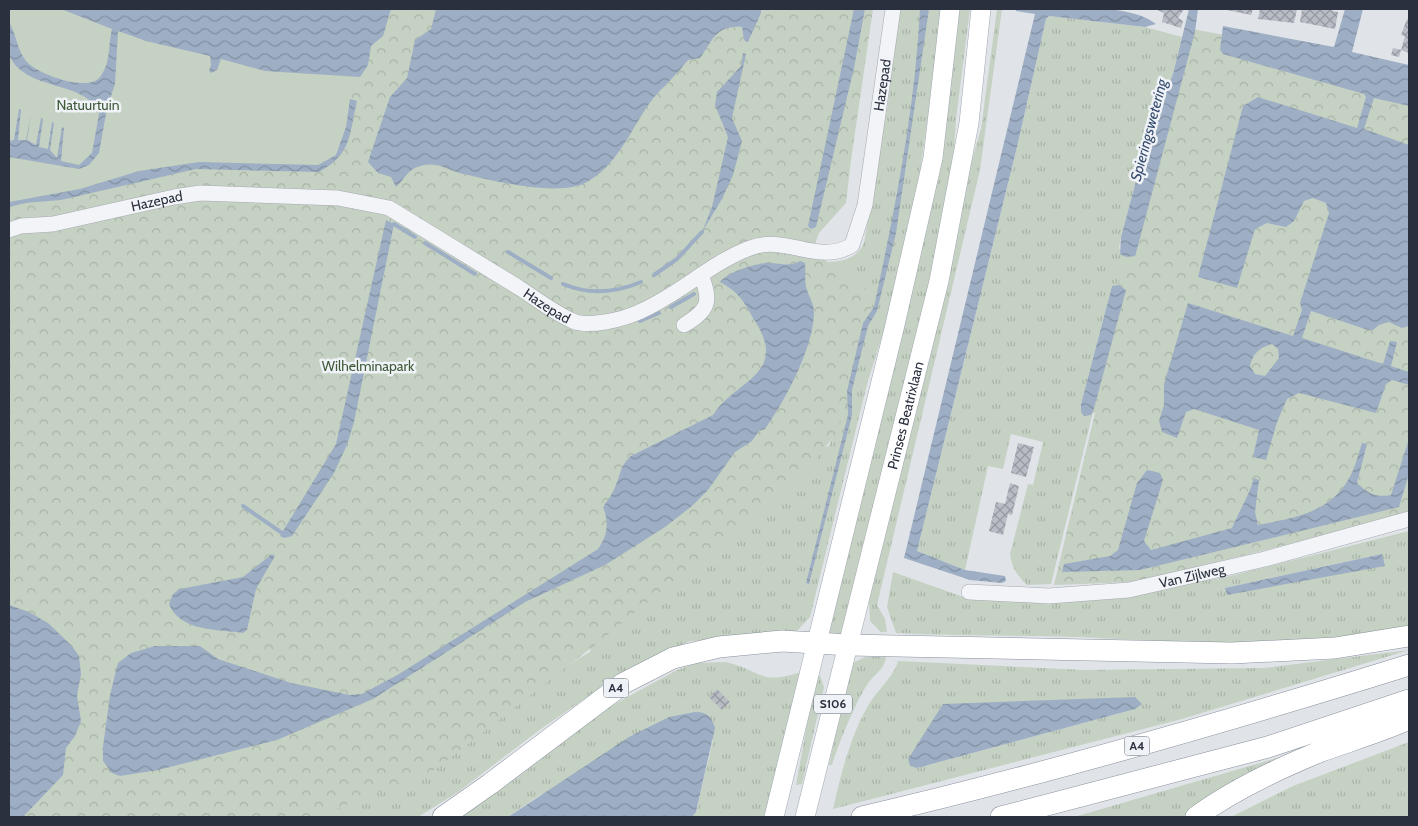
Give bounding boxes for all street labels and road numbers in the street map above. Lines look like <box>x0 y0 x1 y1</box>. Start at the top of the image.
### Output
street label: Hazepad <box>870 58 895 112</box>
street label: Hazepad <box>129 187 184 215</box>
street label: Hazepad <box>520 284 574 328</box>
street label: Prinses Beatrixlaan <box>883 359 928 471</box>
street label: Van Zijlweg <box>1158 559 1228 592</box>
road number: A4 <box>604 678 628 698</box>
road number: S106 <box>814 694 852 714</box>
road number: A4 <box>1124 736 1150 756</box>

